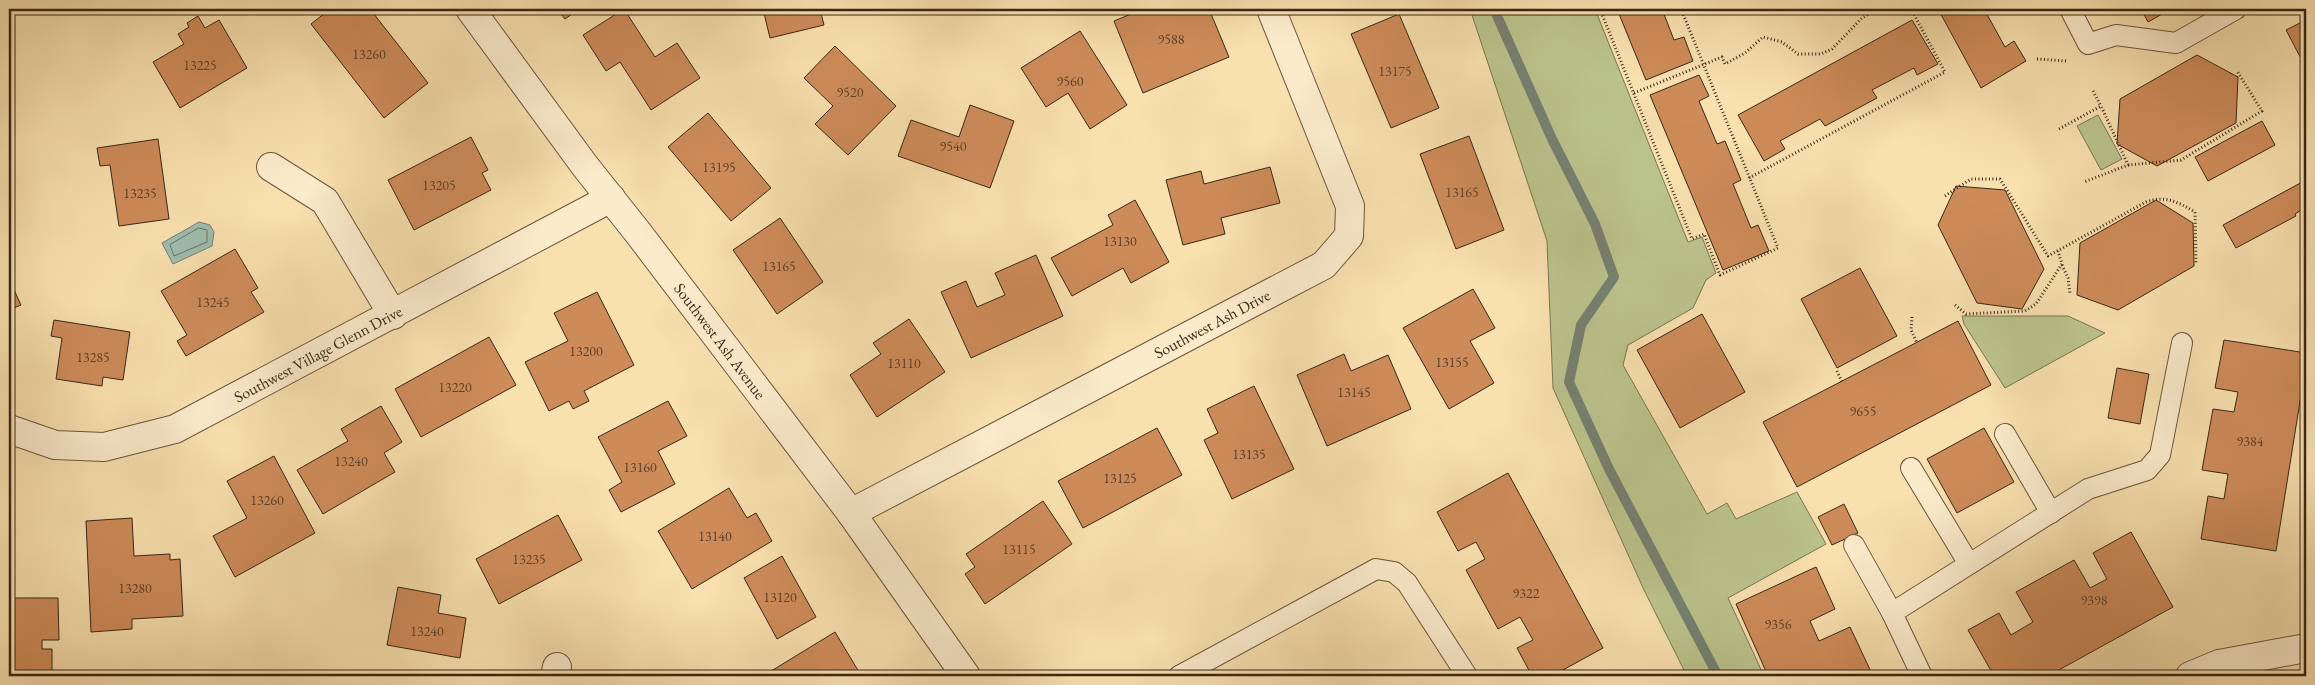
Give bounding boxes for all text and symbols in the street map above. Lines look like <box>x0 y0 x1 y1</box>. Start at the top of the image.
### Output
house number: 9588 <box>1158 30 1185 48</box>
house number: 13260 <box>352 45 386 63</box>
house number: 13225 <box>183 56 217 74</box>
house number: 13175 <box>1378 62 1412 80</box>
house number: 9560 <box>1057 72 1084 90</box>
house number: 9520 <box>837 83 864 101</box>
house number: 9540 <box>940 137 967 155</box>
house number: 13195 <box>702 158 736 176</box>
house number: 13205 <box>422 176 456 194</box>
house number: 13165 <box>1445 183 1479 201</box>
house number: 13235 <box>123 184 157 202</box>
house number: 13130 <box>1103 232 1137 250</box>
house number: 13165 <box>762 257 796 275</box>
street label: Southwest Ash Avenue <box>669 279 771 403</box>
street label: Southwest Ash Drive <box>1150 285 1274 363</box>
house number: 13245 <box>196 293 230 311</box>
street label: Southwest Village Glenn Drive <box>230 301 406 407</box>
house number: 13200 <box>569 342 603 360</box>
house number: 13285 <box>76 348 110 366</box>
house number: 13155 <box>1435 353 1469 371</box>
house number: 13110 <box>887 354 921 372</box>
house number: 13220 <box>438 378 472 396</box>
house number: 13145 <box>1337 383 1371 401</box>
house number: 9655 <box>1850 402 1876 420</box>
house number: 9384 <box>2237 432 2264 450</box>
house number: 13135 <box>1232 445 1266 463</box>
house number: 13240 <box>334 452 368 470</box>
house number: 13160 <box>623 458 657 476</box>
house number: 13125 <box>1103 469 1137 487</box>
house number: 13260 <box>250 491 284 509</box>
house number: 13140 <box>698 527 732 545</box>
house number: 13115 <box>1002 540 1036 558</box>
house number: 13235 <box>512 550 546 568</box>
house number: 13280 <box>118 579 152 597</box>
house number: 9322 <box>1513 584 1540 602</box>
house number: 13120 <box>763 588 797 606</box>
house number: 9398 <box>2081 591 2108 609</box>
house number: 9356 <box>1765 615 1792 633</box>
house number: 13240 <box>410 622 444 640</box>

